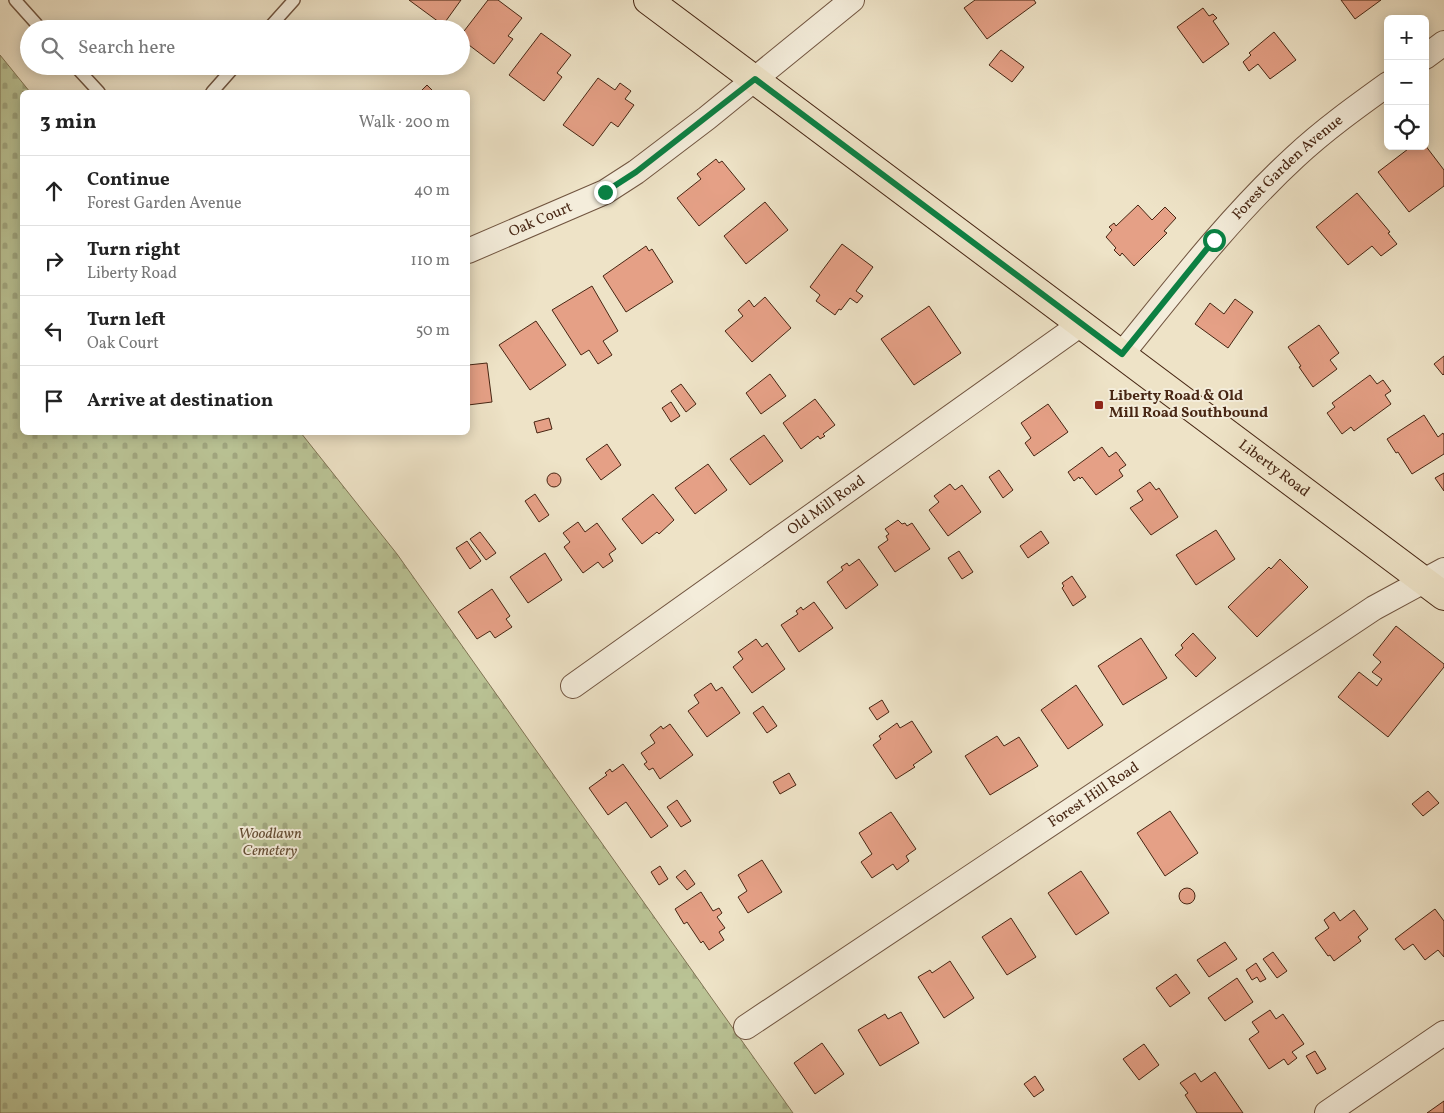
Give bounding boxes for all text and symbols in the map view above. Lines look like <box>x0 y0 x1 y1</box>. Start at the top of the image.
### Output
map controls <box>1384 15 1429 150</box>
button: + <box>1384 15 1429 60</box>
search box <box>20 20 470 75</box>
icon: search <box>38 34 66 62</box>
text: Search here <box>78 35 175 61</box>
button: − <box>1384 60 1429 105</box>
button: locate <box>1384 105 1429 150</box>
text: 3 min <box>40 108 96 137</box>
street label: Forest Garden Avenue <box>1228 110 1348 225</box>
text: Walk · 200 m <box>359 112 450 134</box>
text: Continue <box>87 167 170 193</box>
icon: ahead <box>40 177 68 205</box>
text: 40 m <box>414 180 450 202</box>
route end <box>594 181 617 204</box>
text: Forest Garden Avenue <box>87 193 242 215</box>
street label: Oak Court <box>505 197 576 243</box>
route start <box>1203 229 1226 252</box>
text: Turn right <box>87 237 180 263</box>
icon: right <box>40 247 68 275</box>
text: 110 m <box>411 250 450 272</box>
text: Liberty Road <box>87 263 177 285</box>
text: Turn left <box>87 307 166 333</box>
icon: left <box>40 317 68 345</box>
text: 50 m <box>416 320 450 342</box>
text: Oak Court <box>87 333 159 355</box>
place label: Liberty Road & Old Mill Road Southbound <box>1109 386 1268 424</box>
icon: arrive <box>40 387 68 415</box>
text: Arrive at destination <box>87 388 273 414</box>
marker: Liberty Road & Old Mill Road Southbound <box>1093 399 1105 411</box>
street label: Liberty Road <box>1234 435 1314 502</box>
street label: Old Mill Road <box>783 470 870 541</box>
street label: Forest Hill Road <box>1044 757 1143 833</box>
park label: Woodlawn Cemetery <box>238 824 302 862</box>

